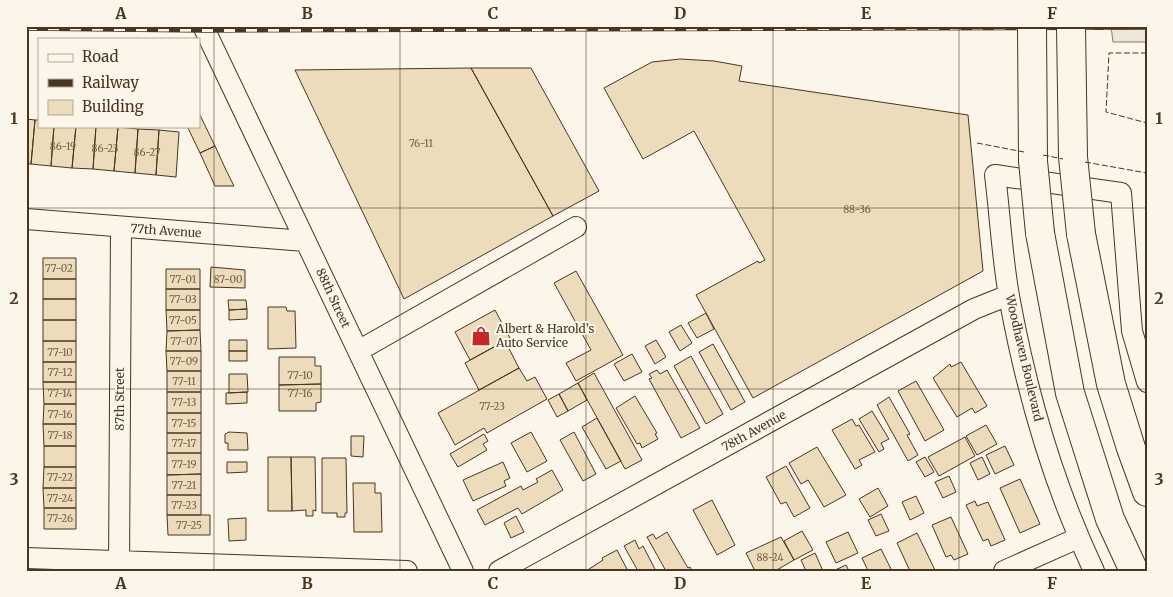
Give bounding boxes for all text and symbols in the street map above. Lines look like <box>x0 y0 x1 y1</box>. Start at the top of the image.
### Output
text: A <box>114 3 127 23</box>
text: B <box>301 3 313 23</box>
text: C <box>488 3 498 23</box>
text: D <box>674 3 686 23</box>
text: E <box>861 3 872 23</box>
text: F <box>1047 3 1057 23</box>
legend <box>38 38 200 128</box>
text: Road <box>82 47 118 66</box>
text: Railway <box>82 73 139 92</box>
text: Building <box>82 97 144 116</box>
text: 1 <box>10 108 18 128</box>
text: 1 <box>1155 108 1163 128</box>
house number: 76-11 <box>409 137 434 150</box>
house number: 86-19 <box>50 140 76 153</box>
house number: 86-23 <box>92 142 119 155</box>
house number: 86-27 <box>133 146 161 159</box>
house number: 88-36 <box>843 203 871 216</box>
street label: 77th Avenue <box>130 221 202 240</box>
house number: 77-02 <box>45 262 73 275</box>
street label: 88th Street <box>313 266 354 330</box>
house number: 77-01 <box>170 273 197 286</box>
house number: 87-00 <box>214 273 242 286</box>
text: 2 <box>9 288 19 308</box>
text: 2 <box>1154 288 1164 308</box>
street label: Woodhaven Boulevard <box>1002 292 1046 423</box>
house number: 77-03 <box>169 293 197 306</box>
house number: 77-05 <box>169 314 197 327</box>
place label: Albert & Harold’s Auto Service <box>495 321 594 350</box>
shop icon: Albert & Harold’s Auto Service <box>470 325 492 347</box>
house number: 77-07 <box>170 335 198 348</box>
house number: 77-10 <box>47 346 73 359</box>
house number: 77-09 <box>170 355 198 368</box>
house number: 77-12 <box>47 366 73 379</box>
street label: 87th Street <box>112 367 127 431</box>
house number: 77-10 <box>287 369 313 382</box>
house number: 77-11 <box>172 375 196 388</box>
house number: 77-14 <box>47 387 73 400</box>
house number: 77-16 <box>287 387 313 400</box>
house number: 77-13 <box>172 396 197 409</box>
house number: 77-23 <box>479 400 505 413</box>
street label: 78th Avenue <box>719 407 789 454</box>
house number: 77-16 <box>47 408 73 421</box>
house number: 77-15 <box>172 417 197 430</box>
house number: 77-18 <box>47 429 73 442</box>
house number: 77-17 <box>172 437 197 450</box>
house number: 77-19 <box>172 458 196 471</box>
text: 3 <box>9 469 19 489</box>
text: 3 <box>1154 469 1164 489</box>
house number: 77-22 <box>47 471 73 484</box>
house number: 77-21 <box>172 479 197 492</box>
house number: 77-24 <box>47 492 73 505</box>
house number: 77-23 <box>171 499 197 512</box>
house number: 77-26 <box>47 512 73 525</box>
house number: 77-25 <box>176 519 202 532</box>
house number: 88-24 <box>756 551 784 564</box>
text: A <box>114 573 127 593</box>
text: B <box>301 573 313 593</box>
text: C <box>488 573 498 593</box>
text: D <box>674 573 686 593</box>
text: E <box>861 573 872 593</box>
text: F <box>1047 573 1057 593</box>

